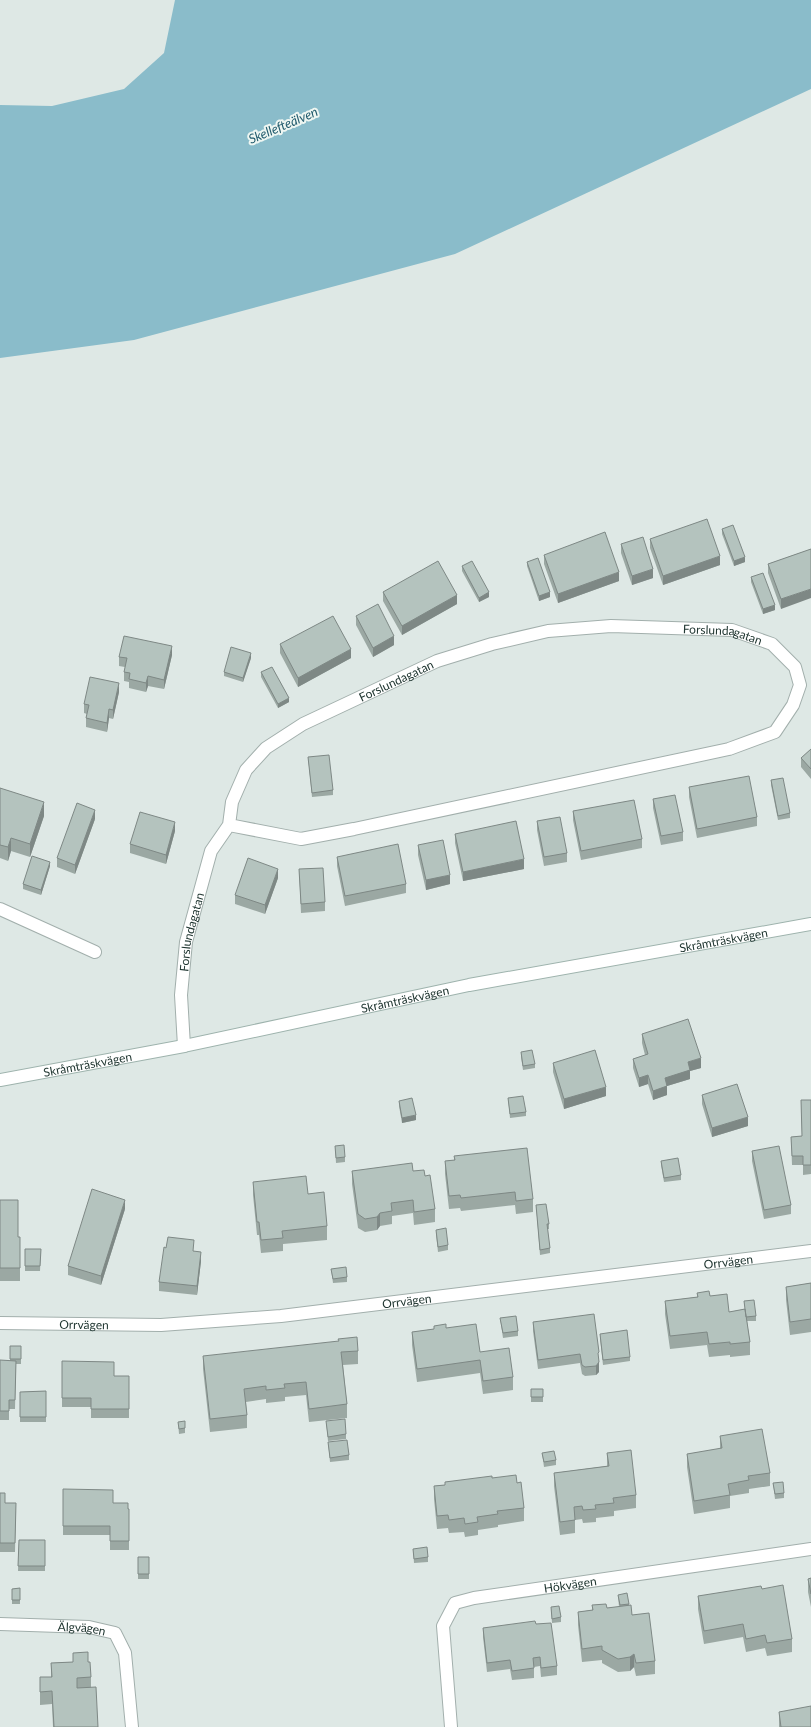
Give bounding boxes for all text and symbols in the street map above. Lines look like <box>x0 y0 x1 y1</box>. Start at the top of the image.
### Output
water label: Skellefteälven <box>246 103 320 147</box>
street label: Forslundagatan <box>683 621 764 648</box>
street label: Forslundagatan <box>356 656 436 704</box>
street label: Forslundagatan <box>176 891 207 972</box>
street label: Skråmträskvägen <box>678 924 769 955</box>
street label: Skråmträskvägen <box>359 982 450 1015</box>
street label: Skråmträskvägen <box>42 1048 133 1079</box>
street label: Orrvägen <box>703 1251 754 1272</box>
street label: Orrvägen <box>381 1290 432 1311</box>
street label: Orrvägen <box>59 1316 109 1332</box>
street label: Hökvägen <box>543 1573 597 1595</box>
street label: Älgvägen <box>57 1618 107 1638</box>

